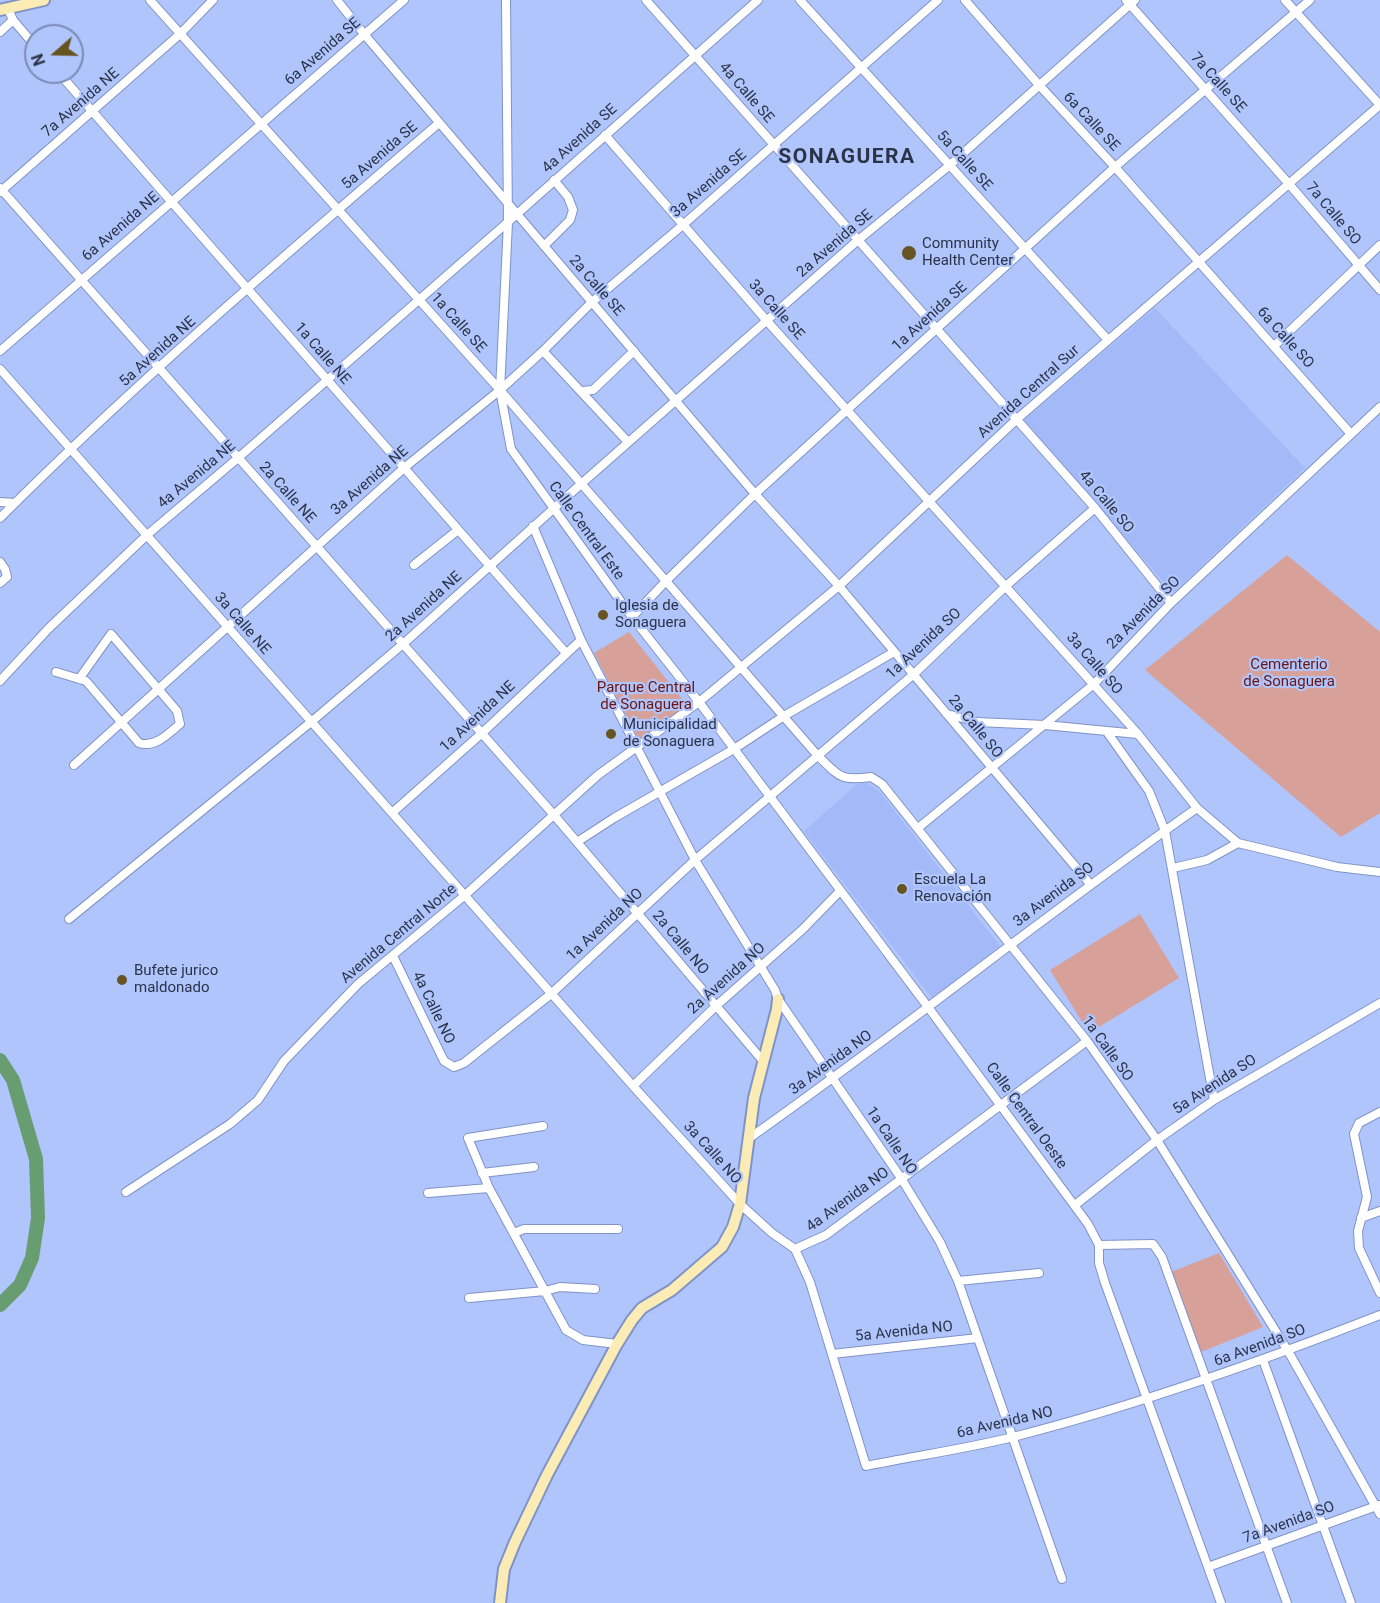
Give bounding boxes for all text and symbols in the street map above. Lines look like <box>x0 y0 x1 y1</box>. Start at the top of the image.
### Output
street label: 6a Avenida SE <box>281 14 365 90</box>
north arrow <box>24 24 84 84</box>
street label: 7a Calle SE <box>1186 49 1250 117</box>
text: N <box>28 51 49 68</box>
street label: 4a Calle SE <box>715 59 777 127</box>
street label: 7a Avenida NE <box>39 65 123 141</box>
street label: 6a Calle SE <box>1059 89 1123 155</box>
street label: 4a Avenida SE <box>539 101 621 177</box>
street label: 5a Avenida SE <box>338 118 422 194</box>
street label: 5a Calle SE <box>932 127 996 195</box>
district label: SONAGUERA <box>778 145 916 171</box>
street label: 3a Avenida SE <box>667 146 751 222</box>
street label: 7a Calle SO <box>1302 179 1364 249</box>
street label: 6a Avenida NE <box>79 189 163 265</box>
street label: 2a Avenida SE <box>793 206 877 282</box>
place label: Community Health Center <box>922 235 1013 270</box>
marker: Community Health Center <box>900 244 918 262</box>
street label: 2a Calle SE <box>565 252 627 320</box>
street label: 3a Calle SE <box>744 276 808 344</box>
street label: 1a Avenida SE <box>889 279 971 355</box>
street label: 1a Calle SE <box>426 289 490 357</box>
street label: 6a Calle SO <box>1253 304 1317 372</box>
street label: 5a Avenida NE <box>116 313 200 391</box>
street label: 1a Calle NE <box>290 319 354 389</box>
street label: Avenida Central Sur <box>975 342 1083 442</box>
street label: 4a Avenida NE <box>154 437 240 513</box>
street label: 3a Avenida NE <box>328 443 412 519</box>
street label: 2a Calle NE <box>255 459 319 527</box>
street label: 4a Calle SO <box>1075 467 1137 537</box>
street label: Calle Central Este <box>544 478 628 584</box>
street label: 2a Avenida NE <box>382 568 466 646</box>
street label: 2a Avenida SO <box>1104 573 1184 653</box>
street label: 3a Calle NE <box>210 589 274 659</box>
place label: Iglesia de Sonaguera <box>615 597 686 632</box>
street label: 1a Avenida SO <box>883 605 965 683</box>
marker: Iglesia de Sonaguera <box>596 608 610 622</box>
street label: 3a Calle SO <box>1062 629 1126 699</box>
park label: Cementerio de Sonaguera <box>1243 656 1335 691</box>
street label: 1a Avenida NE <box>437 678 519 756</box>
park label: Parque Central de Sonaguera <box>597 679 695 714</box>
street label: 2a Calle SO <box>944 692 1006 762</box>
place label: Municipalidad de Sonaguera <box>623 716 717 751</box>
marker: Municipalidad de Sonaguera <box>604 727 618 741</box>
street label: 3a Avenida SO <box>1010 859 1098 931</box>
place label: Escuela La Renovación <box>914 871 992 906</box>
street label: Avenida Central Norte <box>337 880 461 988</box>
marker: Escuela La Renovación <box>895 882 909 896</box>
street label: 1a Avenida NO <box>563 885 647 965</box>
street label: 2a Calle NO <box>648 907 712 979</box>
street label: 2a Avenida NO <box>685 939 769 1019</box>
place label: Bufete jurico maldonado <box>134 962 218 997</box>
street label: 4a Calle NO <box>408 969 458 1047</box>
marker: Bufete jurico maldonado <box>115 973 129 987</box>
street label: 1a Calle SO <box>1077 1013 1137 1085</box>
street label: 3a Avenida NO <box>786 1027 876 1099</box>
street label: 5a Avenida SO <box>1170 1051 1260 1119</box>
street label: Calle Central Oeste <box>981 1059 1071 1173</box>
street label: 1a Calle NO <box>862 1104 920 1178</box>
street label: 3a Calle NO <box>679 1118 745 1188</box>
street label: 4a Avenida NO <box>803 1164 893 1236</box>
street label: 5a Avenida NO <box>854 1318 954 1346</box>
street label: 6a Avenida SO <box>1212 1321 1308 1371</box>
street label: 6a Avenida NO <box>955 1403 1055 1443</box>
street label: 7a Avenida SO <box>1241 1498 1337 1548</box>

